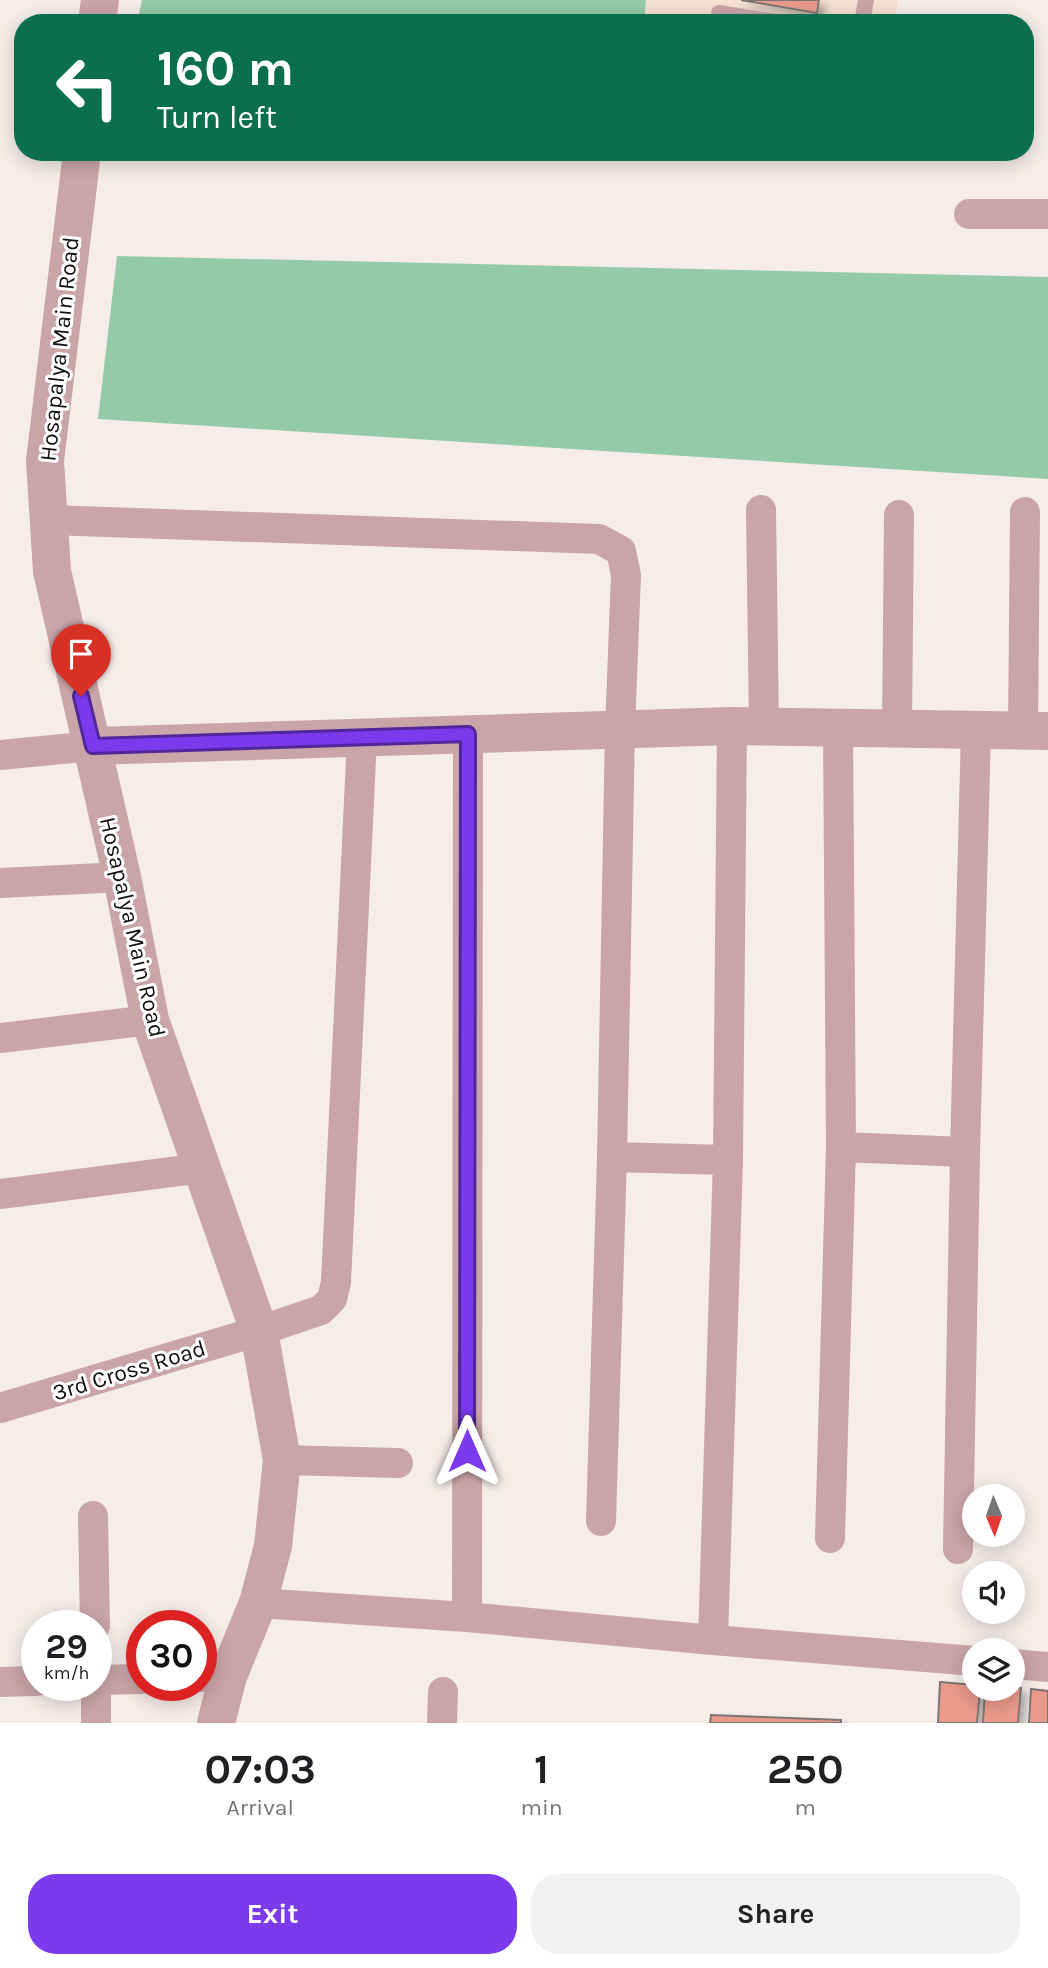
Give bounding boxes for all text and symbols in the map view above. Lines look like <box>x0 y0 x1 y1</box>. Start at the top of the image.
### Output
text: 160 m <box>157 40 294 97</box>
icon: left <box>42 42 133 133</box>
text: Turn left <box>157 99 277 136</box>
street label: Hosapalya Main Road <box>34 236 85 463</box>
pin <box>51 624 111 696</box>
icon: arrive <box>62 635 100 673</box>
street label: Hosapalya Main Road <box>94 814 171 1040</box>
street label: 3rd Cross Road <box>49 1334 209 1407</box>
position arrow <box>430 1414 504 1488</box>
north arrow <box>962 1484 1026 1547</box>
map controls <box>962 1484 1025 1701</box>
button: sound <box>962 1561 1025 1624</box>
speed limit sign: 30 <box>126 1610 217 1701</box>
text: 29 <box>45 1626 88 1667</box>
button: layers <box>962 1638 1025 1701</box>
text: km/h <box>44 1662 89 1684</box>
text: 07:03 <box>204 1744 316 1794</box>
text: 1 <box>534 1744 549 1794</box>
text: 250 <box>767 1744 844 1794</box>
text: Arrival <box>227 1794 294 1821</box>
text: min <box>520 1794 563 1821</box>
text: m <box>795 1794 816 1821</box>
button: Exit <box>28 1874 517 1954</box>
button: Share <box>531 1874 1020 1954</box>

